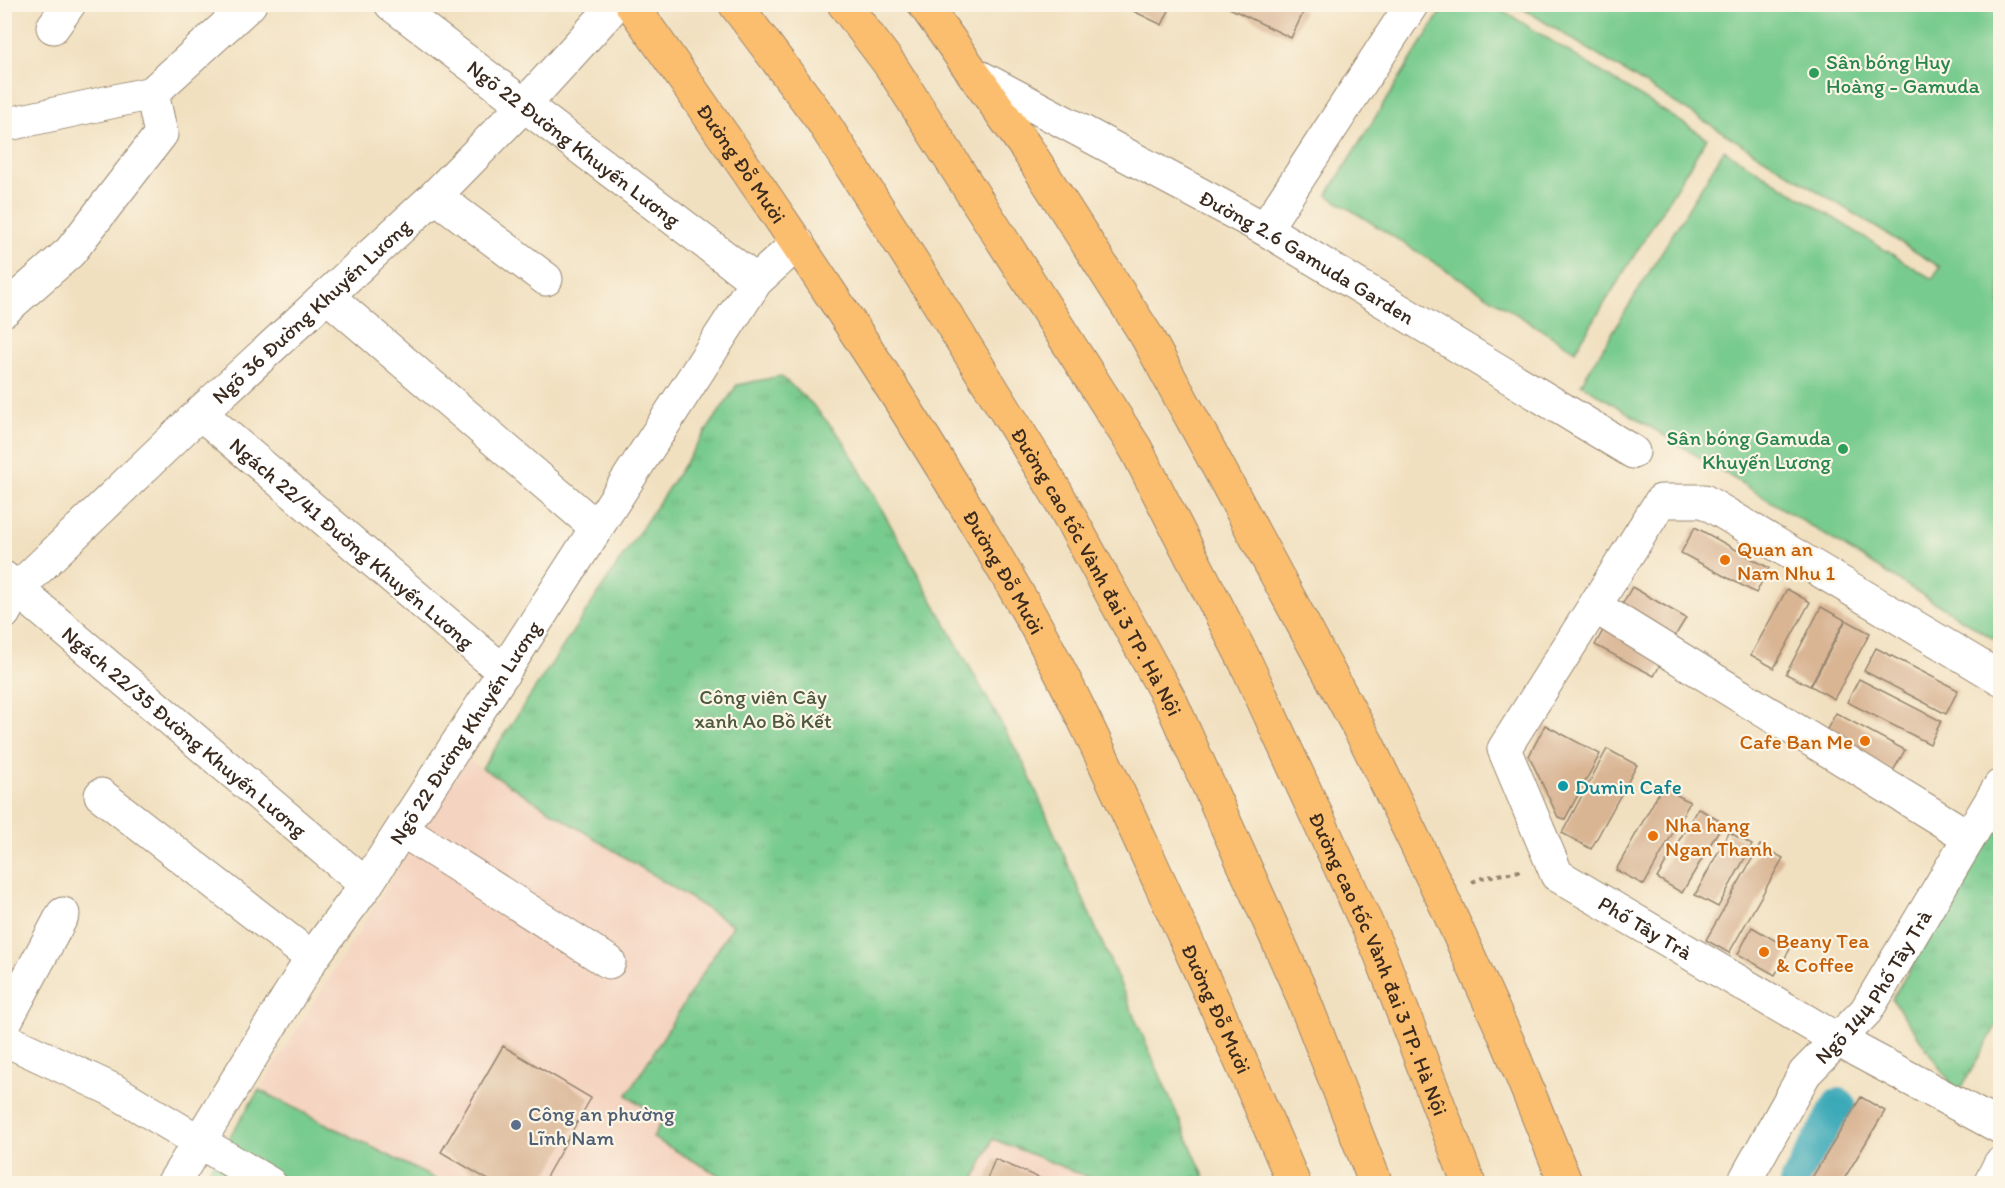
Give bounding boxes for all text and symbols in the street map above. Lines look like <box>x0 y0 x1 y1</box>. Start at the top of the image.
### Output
place label: Sân bóng Huy Hoàng - Gamuda <box>1826 49 1980 98</box>
street label: Ngõ 22 Đường Khuyến Lương <box>463 54 686 232</box>
marker: Sân bóng Huy Hoàng - Gamuda <box>1807 66 1821 80</box>
street label: Đường Đỗ Mười <box>692 98 792 228</box>
street label: Đường 2.6 Gamuda Garden <box>1195 184 1419 329</box>
street label: Ngõ 36 Đường Khuyến Lương <box>206 213 416 409</box>
street label: Đường cao tốc Vành đai 3 TP. Hà Nội <box>1006 423 1188 719</box>
place label: Sân bóng Gamuda Khuyến Lương <box>1666 425 1831 474</box>
street label: Ngách 22/41 Đường Khuyến Lương <box>225 432 480 654</box>
marker: Sân bóng Gamuda Khuyến Lương <box>1836 442 1850 456</box>
street label: Đường Đỗ Mười <box>958 505 1050 638</box>
place label: Quan an Nam Nhu 1 <box>1737 536 1836 585</box>
marker: Quan an Nam Nhu 1 <box>1718 553 1732 567</box>
street label: Ngõ 22 Đường Khuyến Lương <box>383 616 546 849</box>
street label: Ngách 22/35 Đường Khuyến Lương <box>57 620 313 842</box>
park label: Công viên Cây xanh Ao Bồ Kết <box>694 684 832 733</box>
place label: Cafe Ban Me <box>1740 729 1853 754</box>
marker: Cafe Ban Me <box>1858 734 1872 748</box>
place label: Dumin Cafe <box>1575 774 1682 799</box>
marker: Dumin Cafe <box>1556 779 1570 793</box>
street label: Đường cao tốc Vành đai 3 TP. Hà Nội <box>1304 808 1454 1119</box>
place label: Nha hang Ngan Thanh <box>1665 812 1773 861</box>
marker: Nha hang Ngan Thanh <box>1646 829 1660 843</box>
street label: Phố Tây Trà <box>1594 890 1697 964</box>
street label: Ngõ 144 Phố Tây Trà <box>1809 905 1936 1069</box>
place label: Beany Tea & Coffee <box>1776 928 1869 977</box>
street label: Đường Đỗ Mười <box>1177 940 1257 1077</box>
marker: Beany Tea & Coffee <box>1757 945 1771 959</box>
place label: Công an phường Lĩnh Nam <box>528 1101 675 1150</box>
marker: Công an phường Lĩnh Nam <box>509 1118 523 1132</box>

